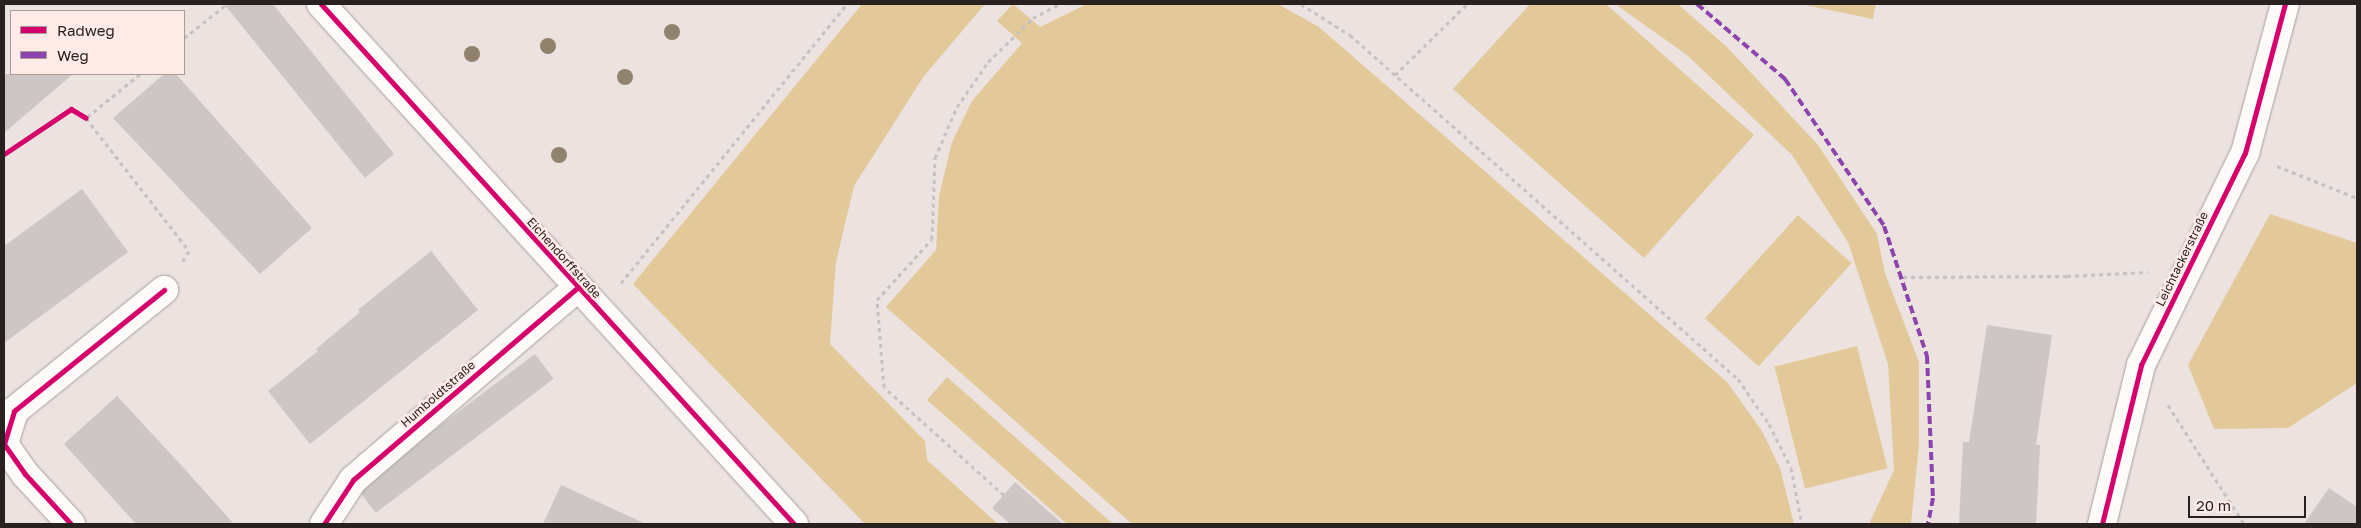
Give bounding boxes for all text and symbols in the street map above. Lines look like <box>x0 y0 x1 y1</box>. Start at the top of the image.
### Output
legend <box>10 10 185 75</box>
text: Radweg <box>57 21 115 39</box>
text: Weg <box>57 46 89 64</box>
street label: Leichtackerstraße <box>2153 209 2211 309</box>
street label: Eichendorffstraße <box>524 215 604 301</box>
street label: Humboldtstraße <box>398 358 478 430</box>
scale bar <box>2191 486 2308 518</box>
text: 20 m <box>2196 496 2231 514</box>

